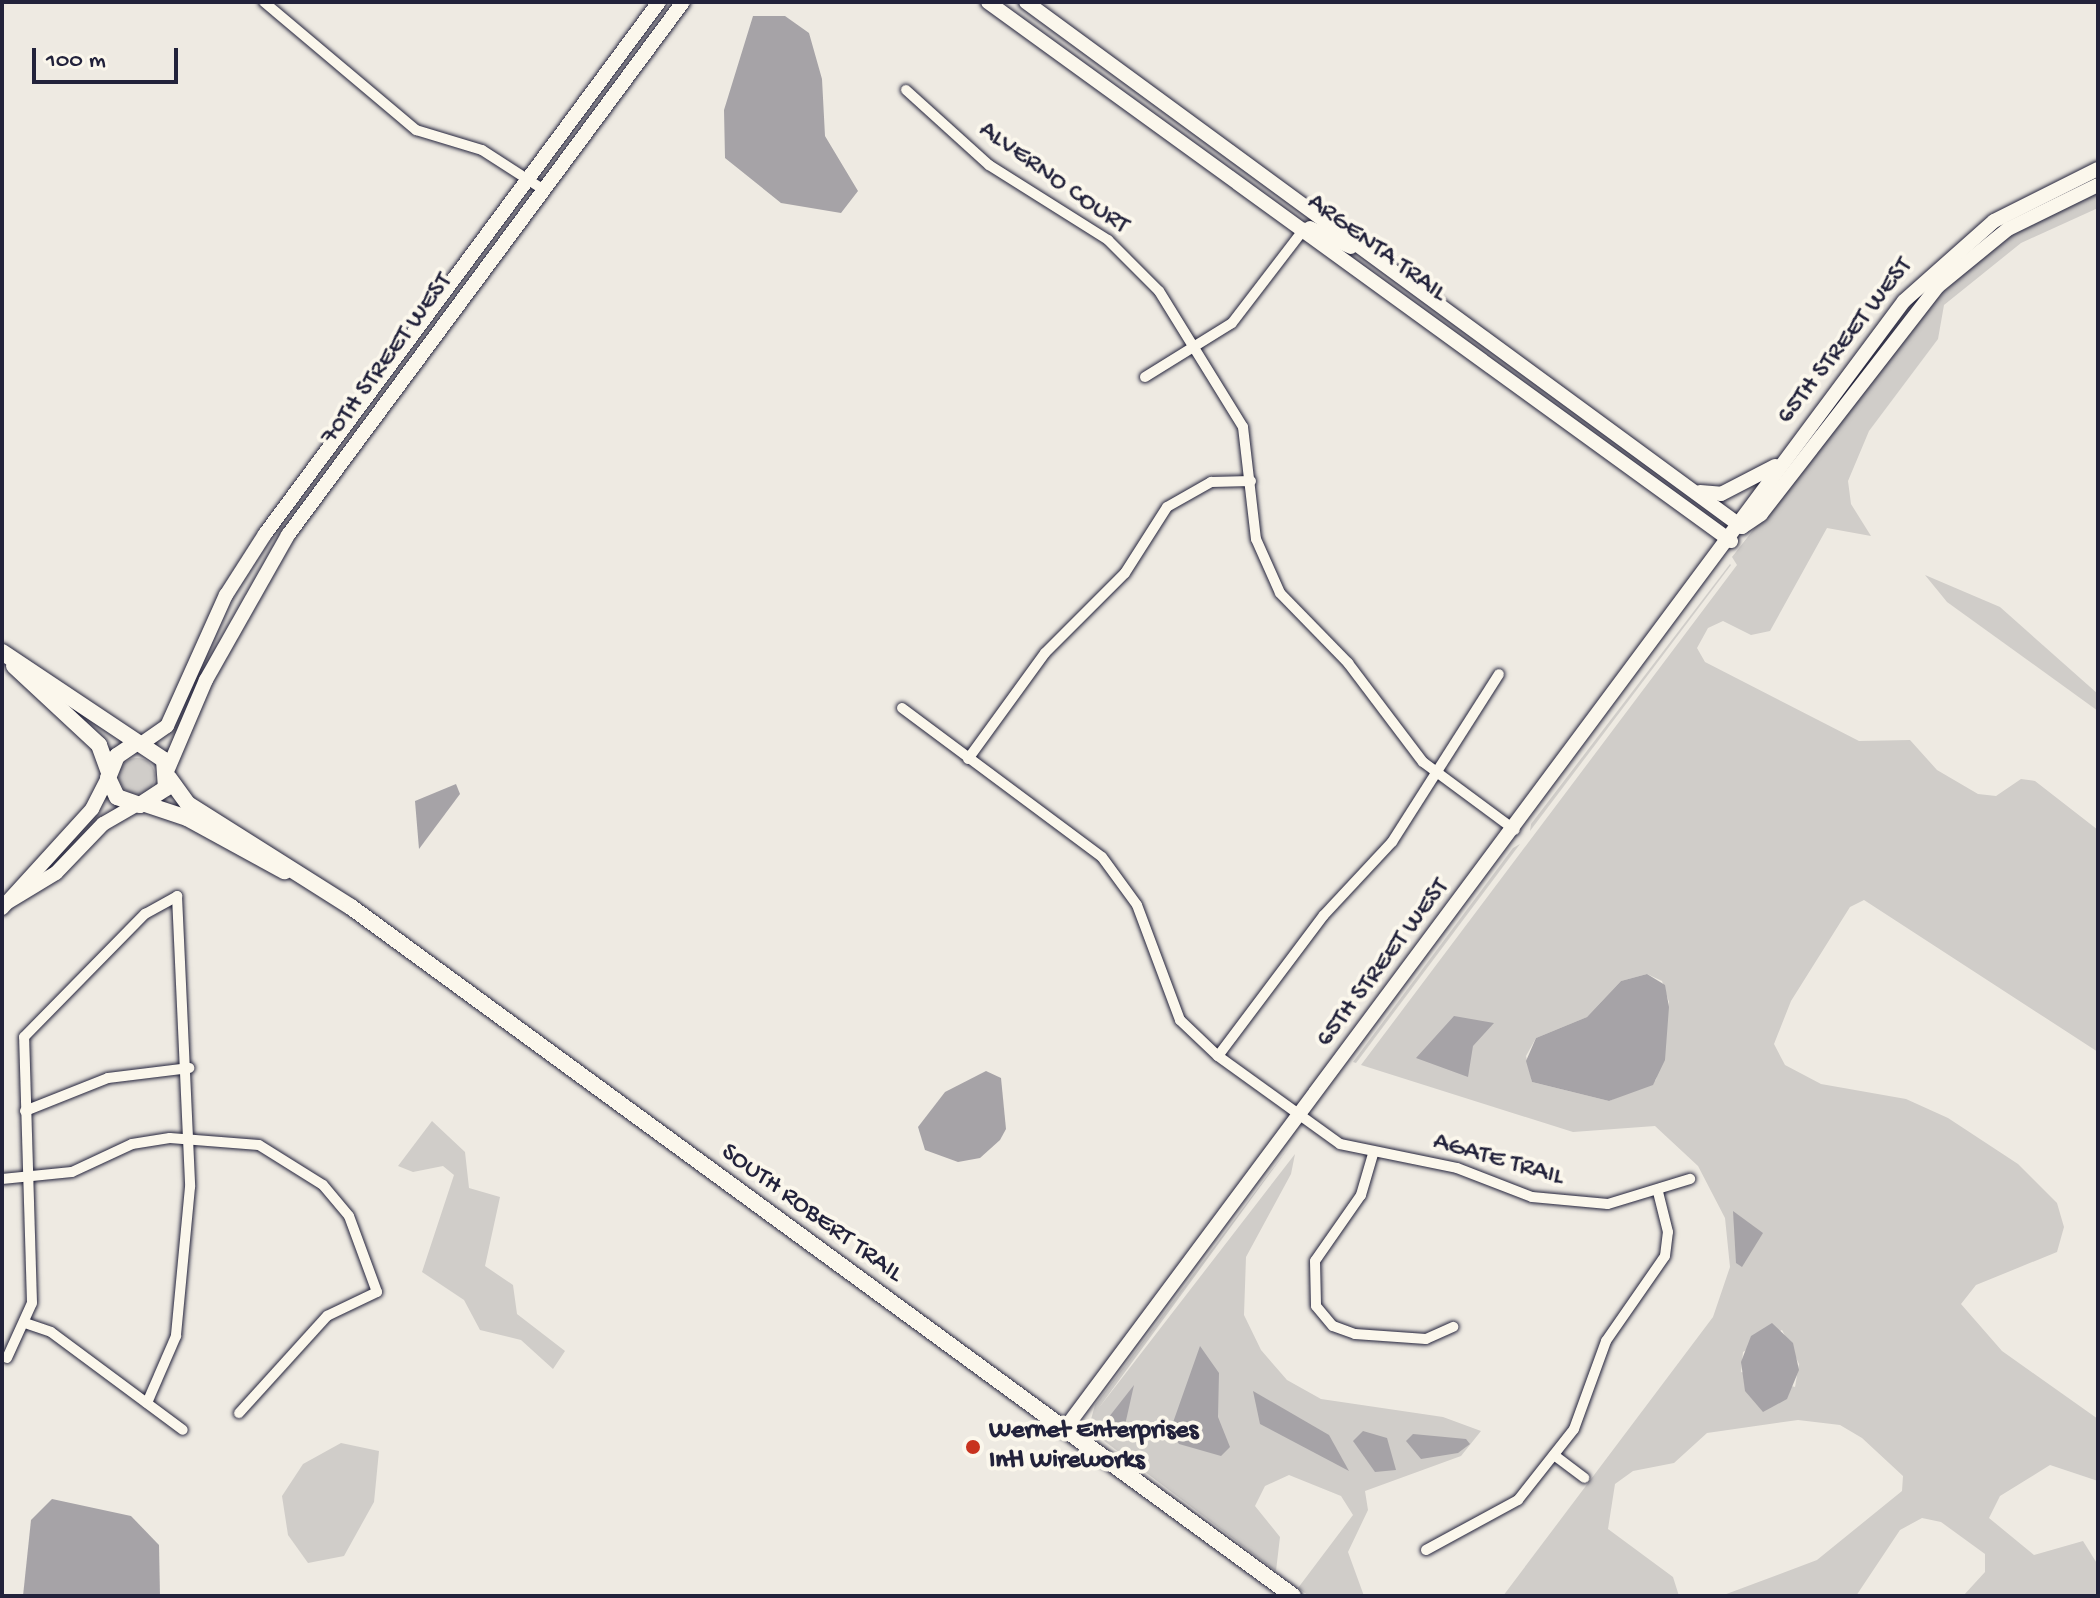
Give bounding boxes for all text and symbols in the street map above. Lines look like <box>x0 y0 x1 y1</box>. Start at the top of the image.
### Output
scale bar <box>36 32 182 82</box>
text: 100 m <box>46 47 106 76</box>
street label: ALVERNO COURT <box>972 116 1134 242</box>
street label: ARGENTA TRAIL <box>1300 188 1452 310</box>
street label: 65TH STREET WEST <box>1771 253 1921 431</box>
street label: 70TH STREET WEST <box>315 268 461 452</box>
street label: 65TH STREET WEST <box>1311 874 1457 1054</box>
street label: AGATE TRAIL <box>1429 1128 1567 1194</box>
street label: SOUTH ROBERT TRAIL <box>714 1138 908 1290</box>
place label: Wernet Enterprises Intl Wireworks <box>989 1416 1198 1478</box>
marker: Wernet Enterprises Intl Wireworks <box>964 1438 982 1456</box>

